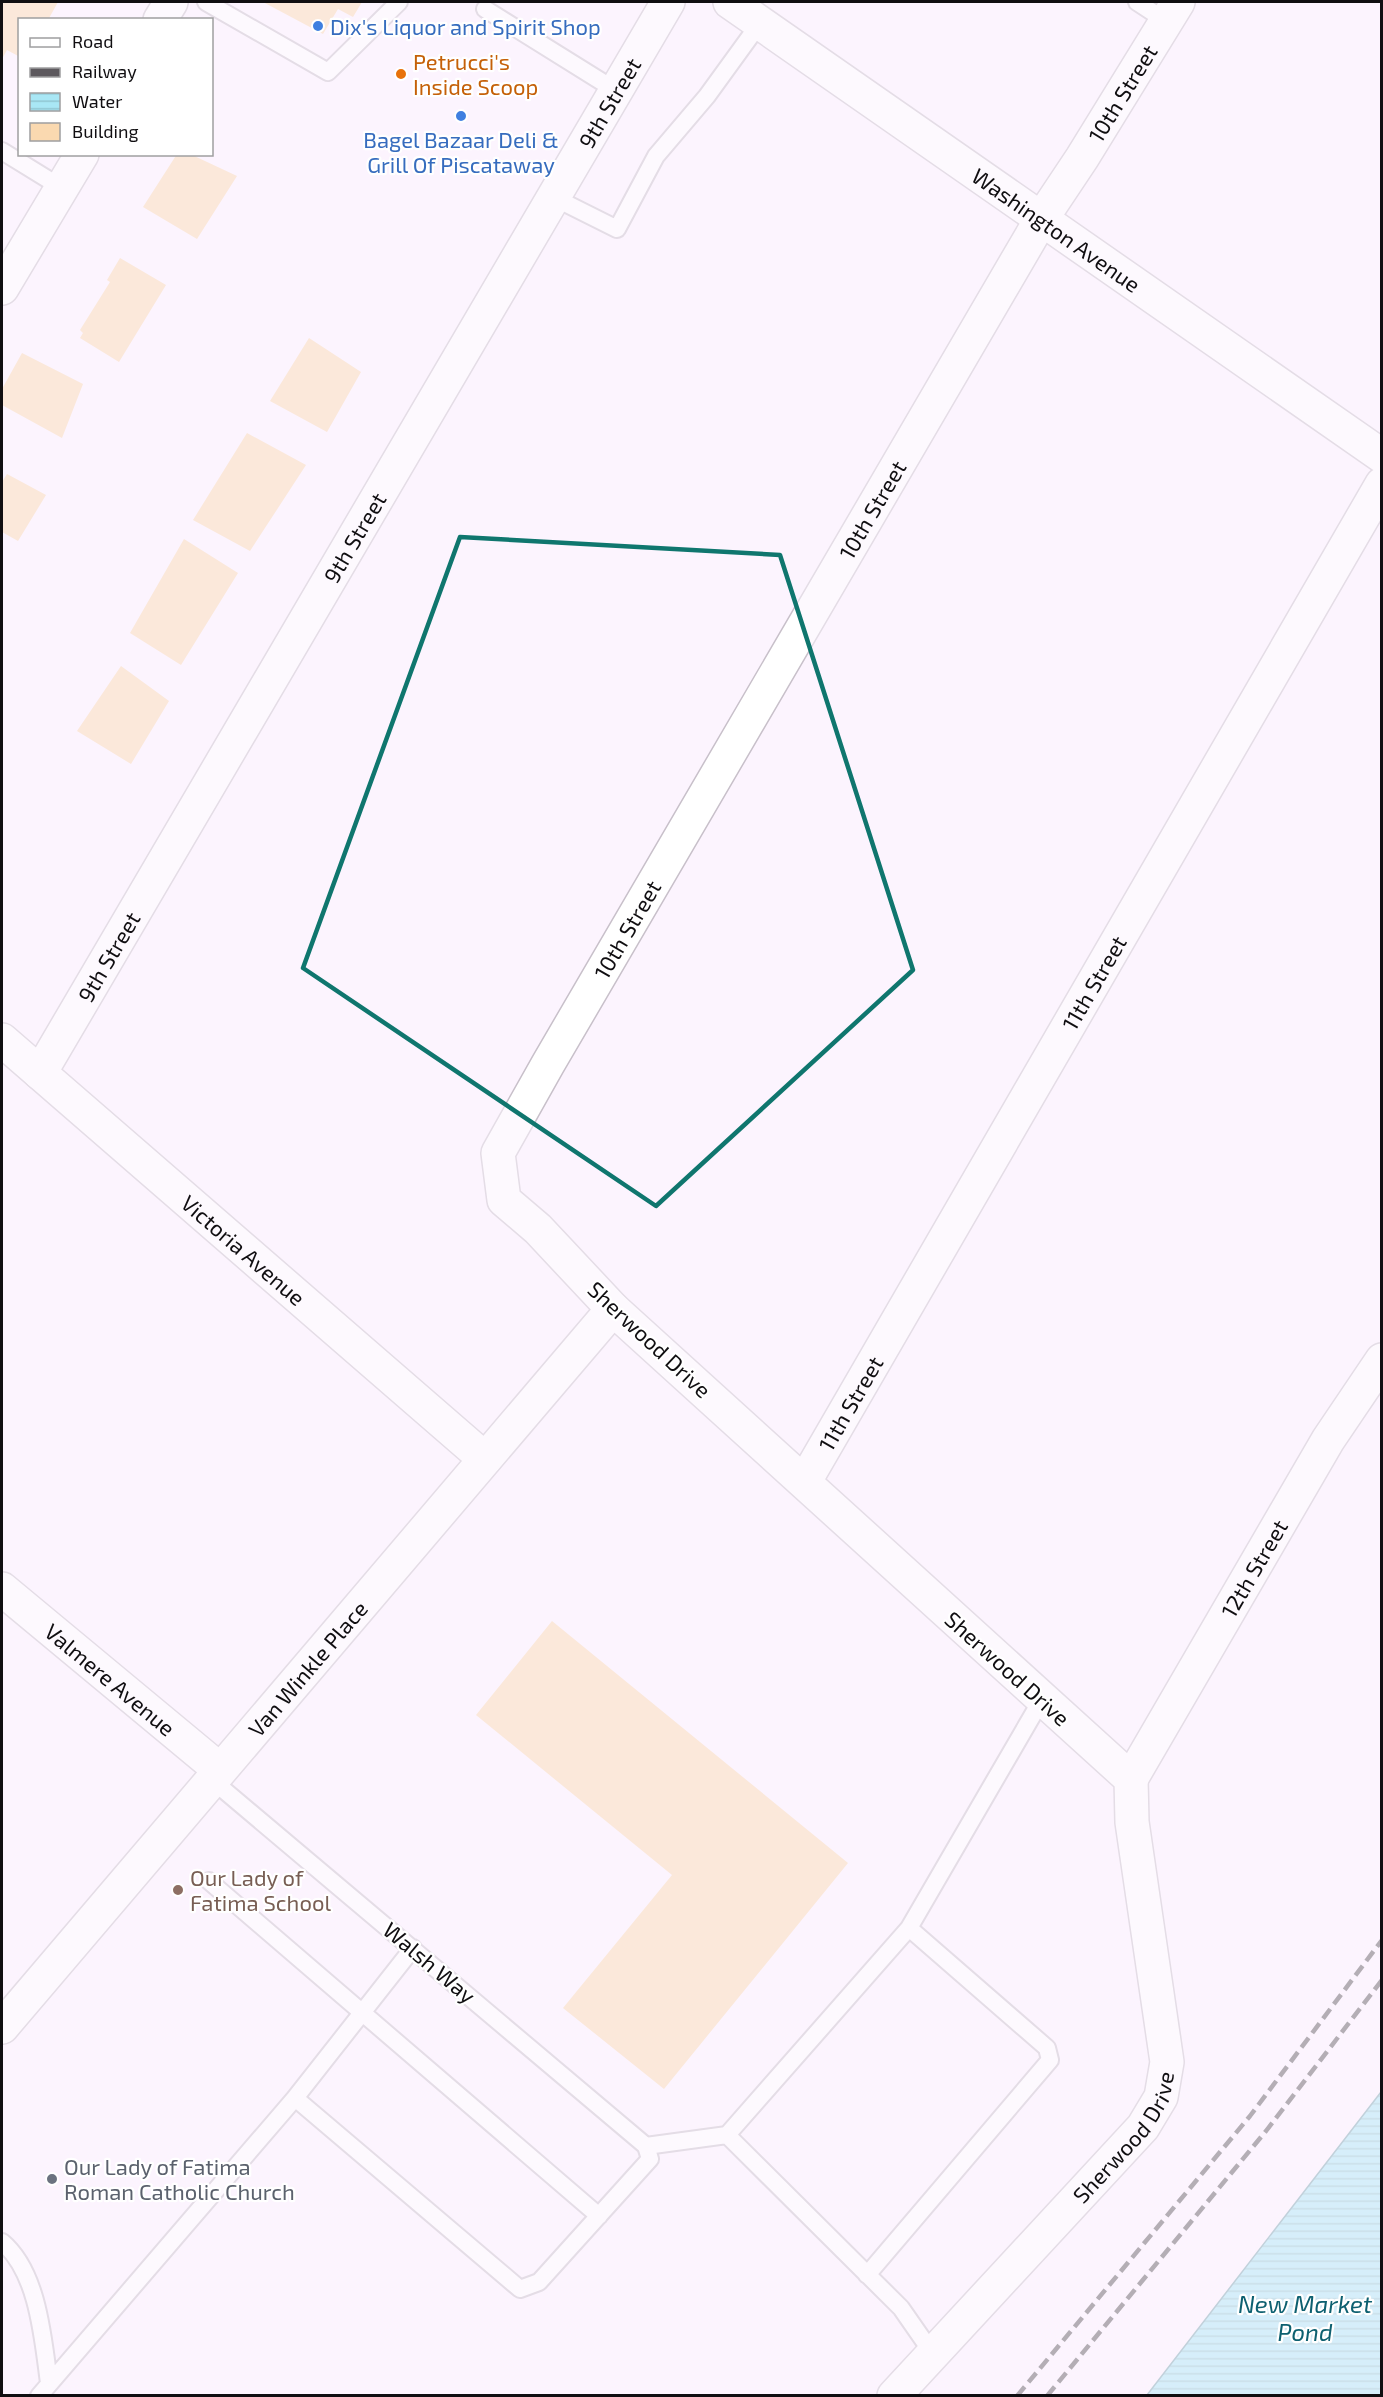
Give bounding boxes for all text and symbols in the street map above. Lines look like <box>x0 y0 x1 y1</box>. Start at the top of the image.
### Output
place label: Dix's Liquor and Spirit Shop <box>330 13 601 39</box>
legend <box>18 18 213 156</box>
marker: Dix's Liquor and Spirit Shop <box>311 19 325 33</box>
text: Road <box>72 30 113 52</box>
street label: 10th Street <box>1082 40 1162 146</box>
place label: Petrucci's Inside Scoop <box>413 48 538 99</box>
street label: 9th Street <box>573 53 646 152</box>
text: Railway <box>72 60 137 82</box>
marker: Petrucci's Inside Scoop <box>394 67 408 81</box>
text: Water <box>72 90 122 112</box>
marker: Bagel Bazaar Deli & Grill Of Piscataway <box>454 109 468 123</box>
text: Building <box>72 120 139 142</box>
place label: Bagel Bazaar Deli & Grill Of Piscataway <box>363 126 559 177</box>
street label: Washington Avenue <box>968 162 1146 297</box>
street label: 10th Street <box>833 456 911 563</box>
street label: 9th Street <box>318 488 391 587</box>
street label: 10th Street <box>588 875 666 983</box>
street label: 9th Street <box>72 907 145 1006</box>
street label: 11th Street <box>1056 931 1131 1034</box>
street label: Victoria Avenue <box>177 1189 311 1310</box>
street label: Sherwood Drive <box>583 1275 717 1403</box>
street label: 11th Street <box>813 1351 888 1455</box>
street label: 12th Street <box>1215 1515 1292 1621</box>
street label: Van Winkle Place <box>242 1595 372 1741</box>
street label: Sherwood Drive <box>940 1605 1076 1731</box>
street label: Valmere Avenue <box>40 1618 181 1741</box>
place label: Our Lady of Fatima School <box>190 1864 331 1915</box>
marker: Our Lady of Fatima School <box>171 1883 185 1897</box>
street label: Walsh Way <box>379 1916 482 2008</box>
street label: Sherwood Drive <box>1067 2069 1178 2208</box>
place label: Our Lady of Fatima Roman Catholic Church <box>64 2153 295 2204</box>
marker: Our Lady of Fatima Roman Catholic Church <box>45 2172 59 2186</box>
water label: New Market Pond <box>1238 2289 1373 2346</box>

